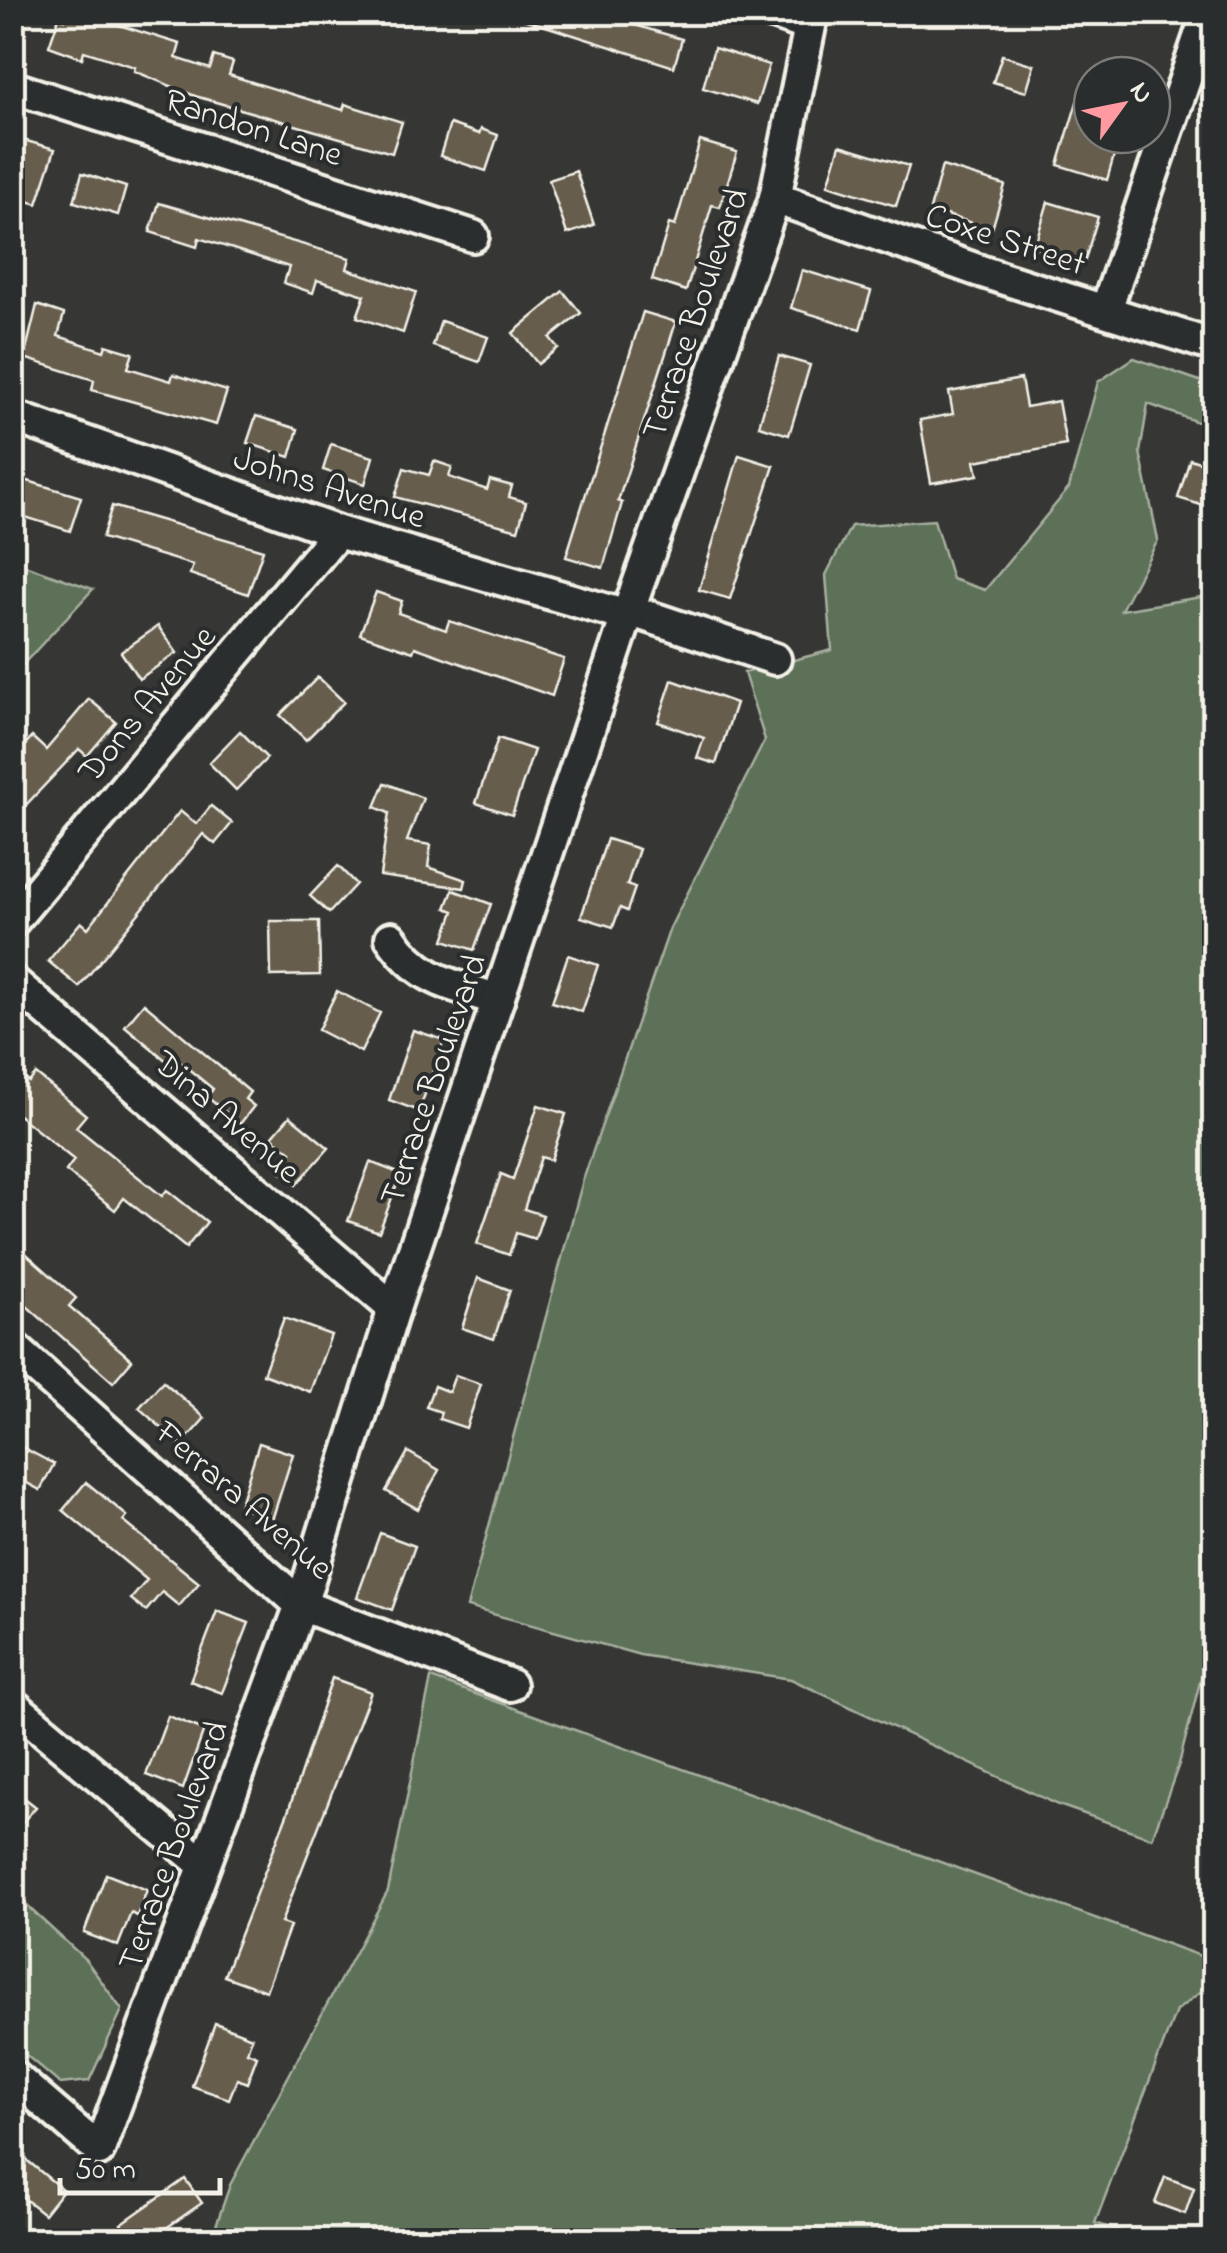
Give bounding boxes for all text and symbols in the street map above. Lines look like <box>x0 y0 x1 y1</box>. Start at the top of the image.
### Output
north arrow <box>1072 55 1172 155</box>
text: N <box>1118 74 1162 112</box>
street label: Randon Lane <box>157 77 349 182</box>
street label: Terrace Boulevard <box>630 182 764 447</box>
street label: Coxe Street <box>918 191 1092 291</box>
street label: Johns Avenue <box>226 434 432 544</box>
street label: Dons Avenue <box>67 615 230 796</box>
street label: Terrace Boulevard <box>368 948 502 1213</box>
street label: Dina Avenue <box>140 1039 311 1198</box>
street label: Ferrara Avenue <box>141 1409 343 1594</box>
street label: Terrace Boulevard <box>106 1714 244 1978</box>
scale bar <box>60 2133 220 2195</box>
text: 50 m <box>75 2149 136 2193</box>

